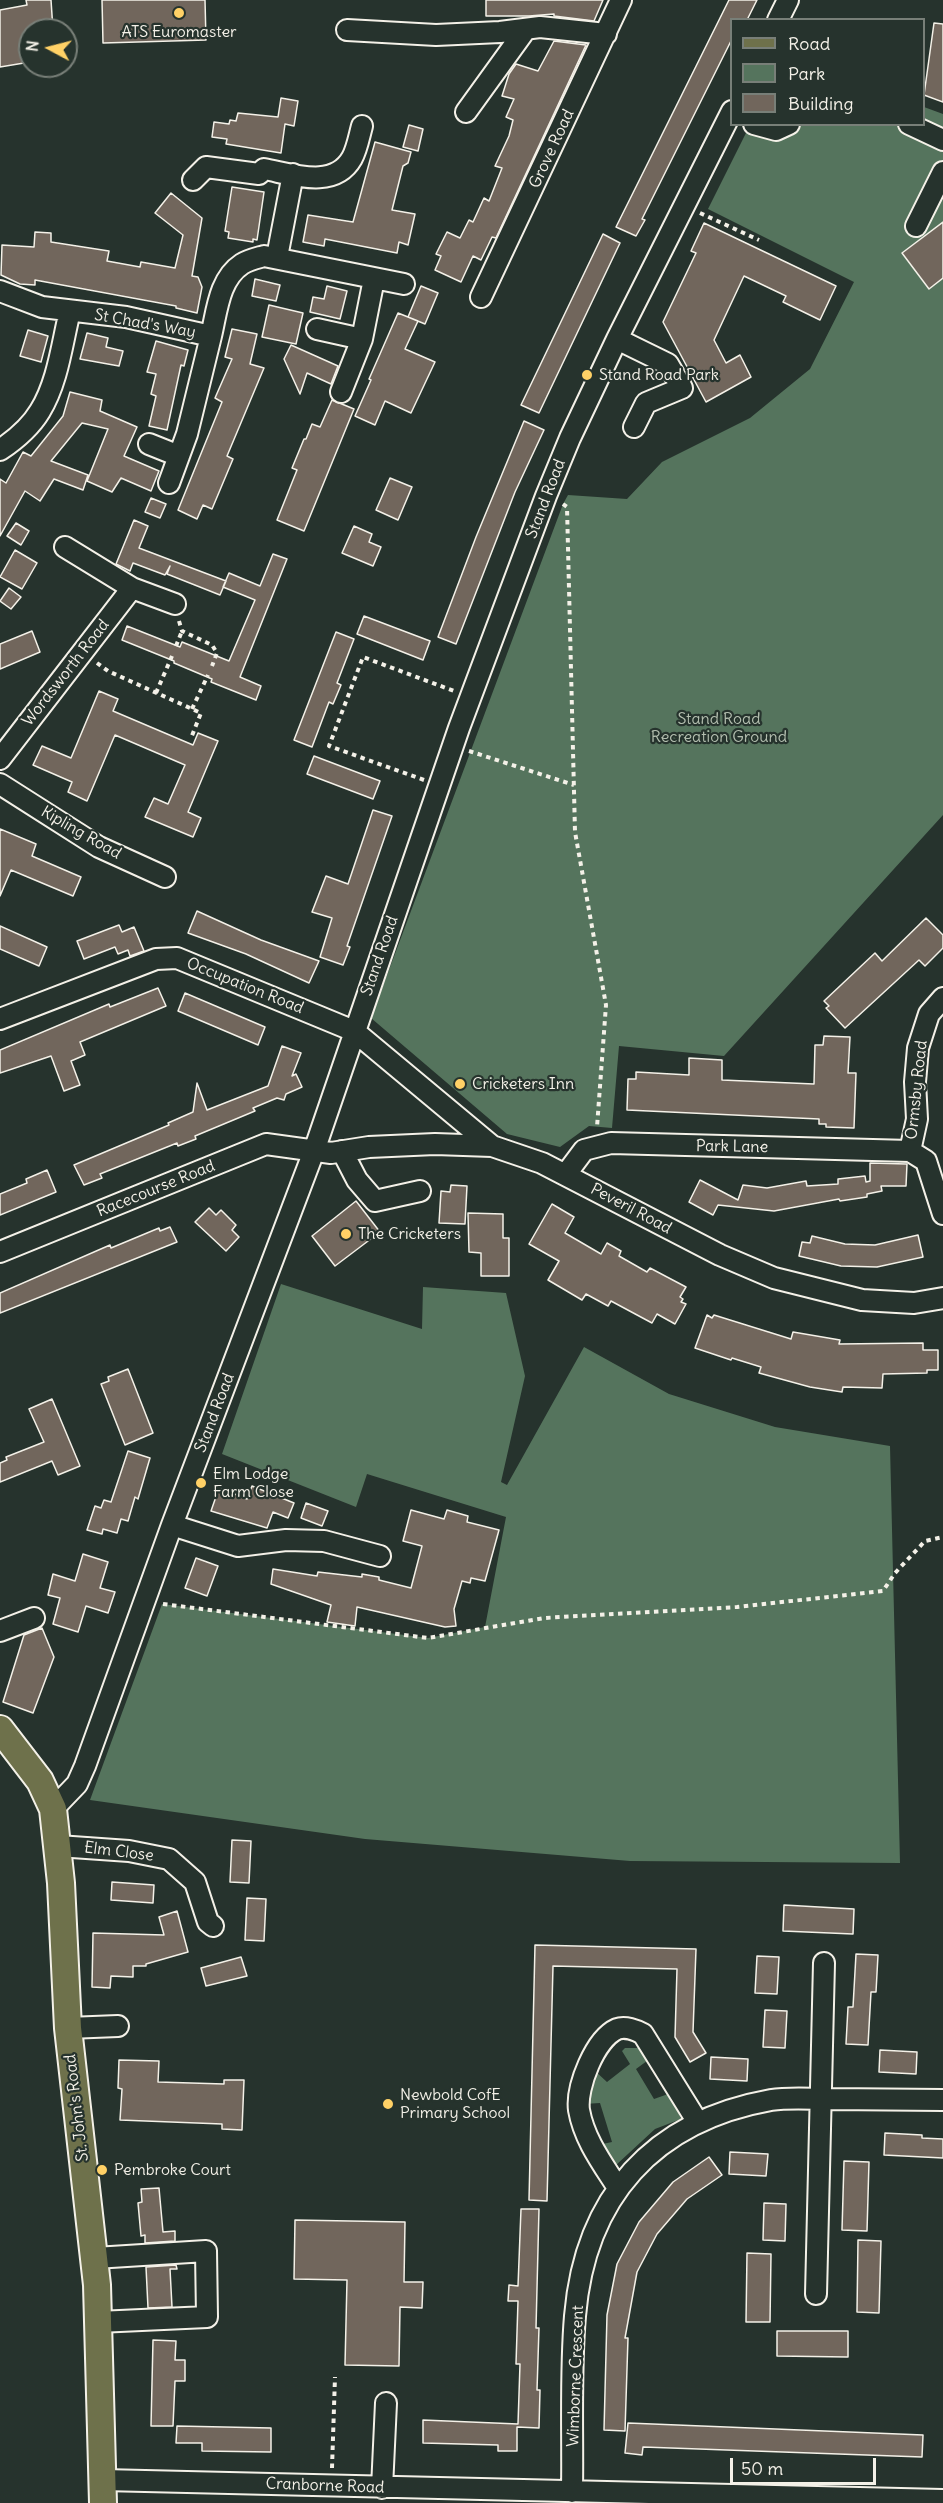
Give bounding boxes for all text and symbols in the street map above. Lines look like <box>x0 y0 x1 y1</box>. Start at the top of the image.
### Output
marker: ATS Euromaster <box>172 6 186 20</box>
north arrow <box>18 18 78 78</box>
legend <box>730 18 925 126</box>
place label: ATS Euromaster <box>121 22 237 42</box>
text: Road <box>788 32 830 55</box>
text: N <box>22 39 43 53</box>
text: Park <box>788 62 825 85</box>
text: Building <box>788 92 853 115</box>
street label: Grove Road <box>525 107 579 191</box>
street label: St Chad's Way <box>93 306 197 342</box>
place label: Stand Road Park <box>599 365 719 385</box>
marker: Stand Road Park <box>580 368 594 382</box>
street label: Stand Road <box>522 457 570 541</box>
street label: Wordsworth Road <box>18 616 114 730</box>
park label: Stand Road Recreation Ground <box>651 709 787 747</box>
street label: Kipling Road <box>38 802 124 864</box>
street label: Stand Road <box>357 914 403 998</box>
street label: Occupation Road <box>184 954 306 1018</box>
street label: Ormsby Road <box>902 1040 932 1140</box>
place label: Cricketers Inn <box>472 1074 574 1094</box>
marker: Cricketers Inn <box>453 1077 467 1091</box>
street label: Park Lane <box>696 1137 768 1157</box>
street label: Racecourse Road <box>94 1157 218 1221</box>
street label: Peveril Road <box>587 1180 675 1238</box>
place label: The Cricketers <box>358 1224 461 1244</box>
marker: The Cricketers <box>339 1227 353 1241</box>
street label: Stand Road <box>191 1371 239 1455</box>
place label: Elm Lodge Farm Close <box>213 1464 294 1502</box>
marker: Elm Lodge Farm Close <box>194 1476 208 1490</box>
street label: Elm Close <box>83 1838 155 1866</box>
street label: St. John's Road <box>61 2053 93 2163</box>
place label: Newbold CofE Primary School <box>400 2085 510 2123</box>
marker: Newbold CofE Primary School <box>381 2097 395 2111</box>
place label: Pembroke Court <box>114 2160 231 2180</box>
marker: Pembroke Court <box>95 2163 109 2177</box>
street label: Wimborne Crescent <box>564 2305 588 2447</box>
scale bar <box>733 2446 878 2484</box>
text: 50 m <box>741 2457 783 2480</box>
street label: Cranborne Road <box>265 2474 385 2498</box>

